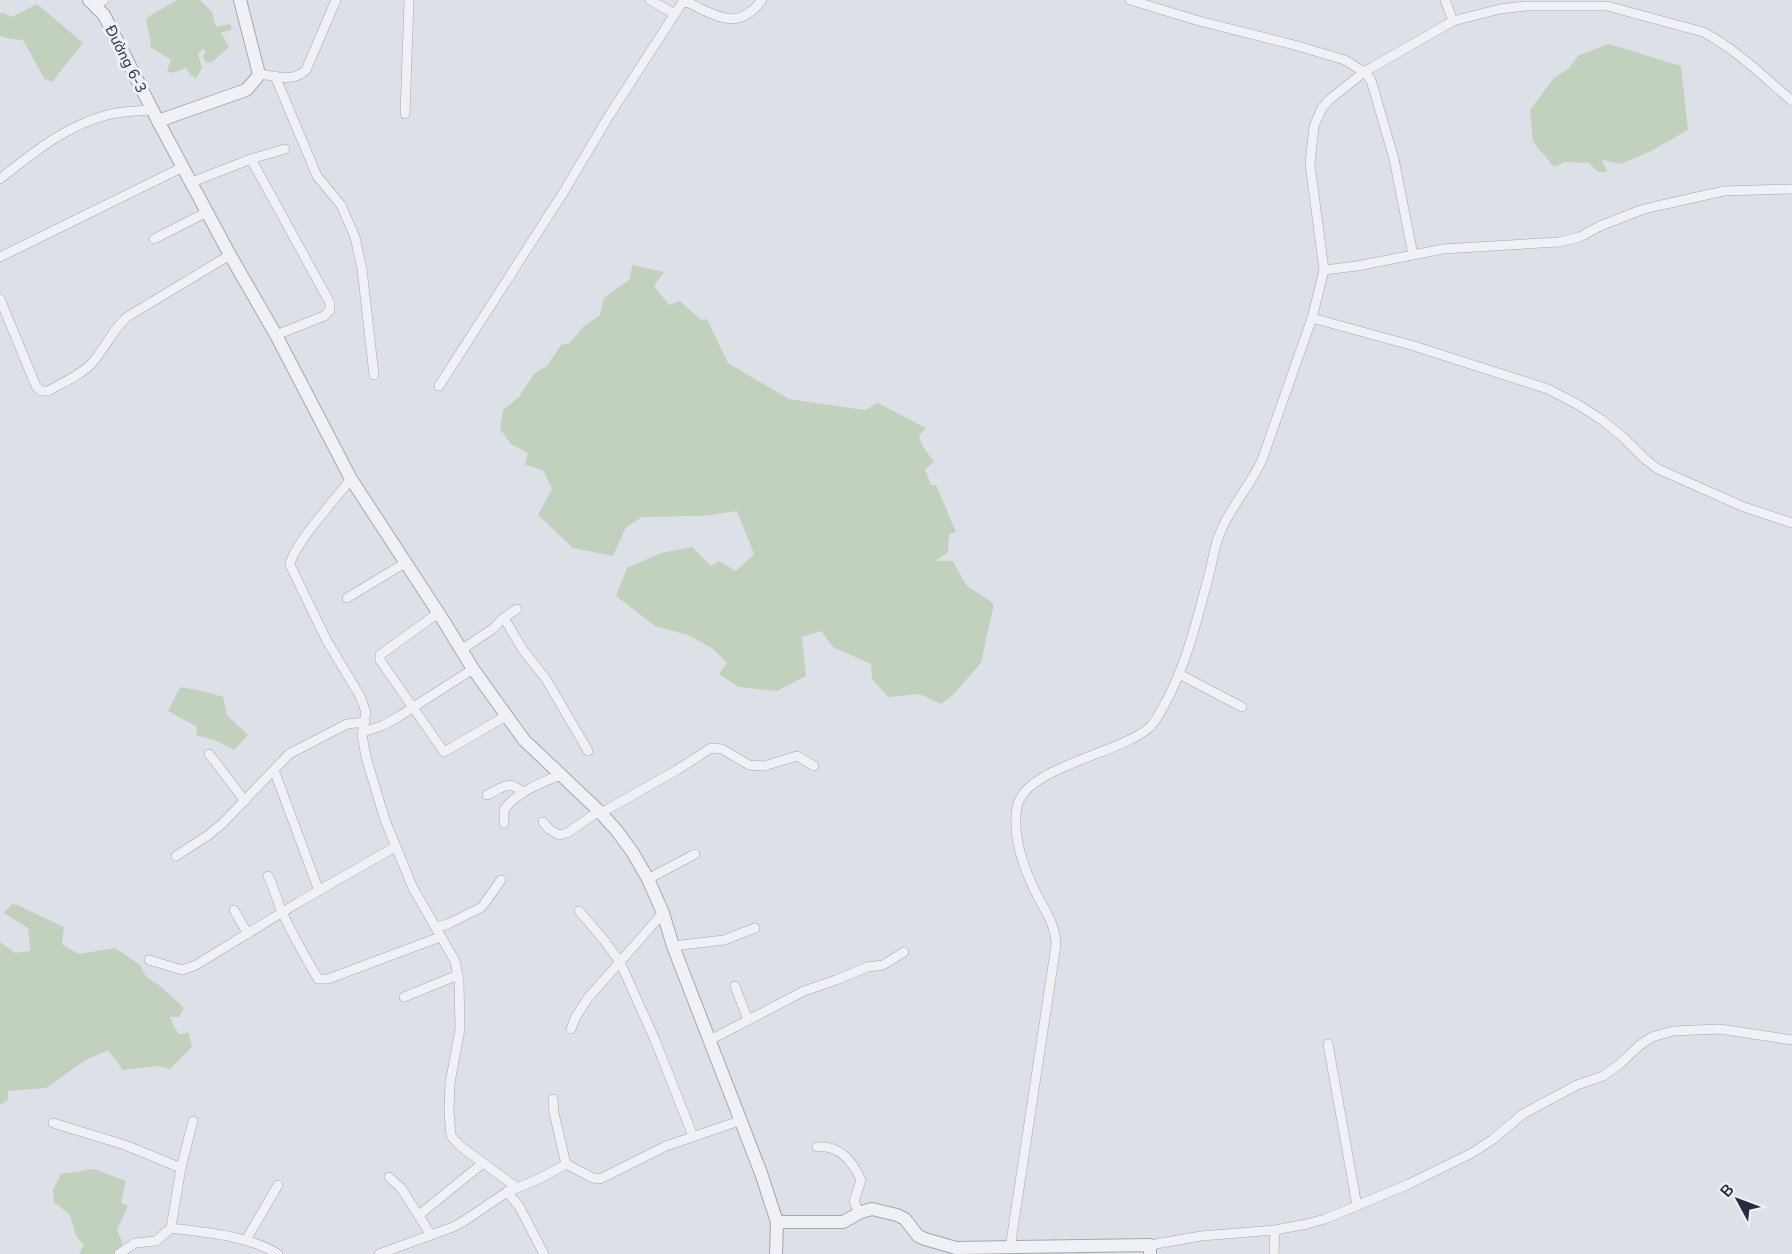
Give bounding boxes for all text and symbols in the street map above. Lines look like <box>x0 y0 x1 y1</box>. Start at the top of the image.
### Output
street label: Đường 6-3 <box>100 21 152 96</box>
north arrow <box>1708 1170 1768 1230</box>
text: B <box>1716 1179 1739 1202</box>

